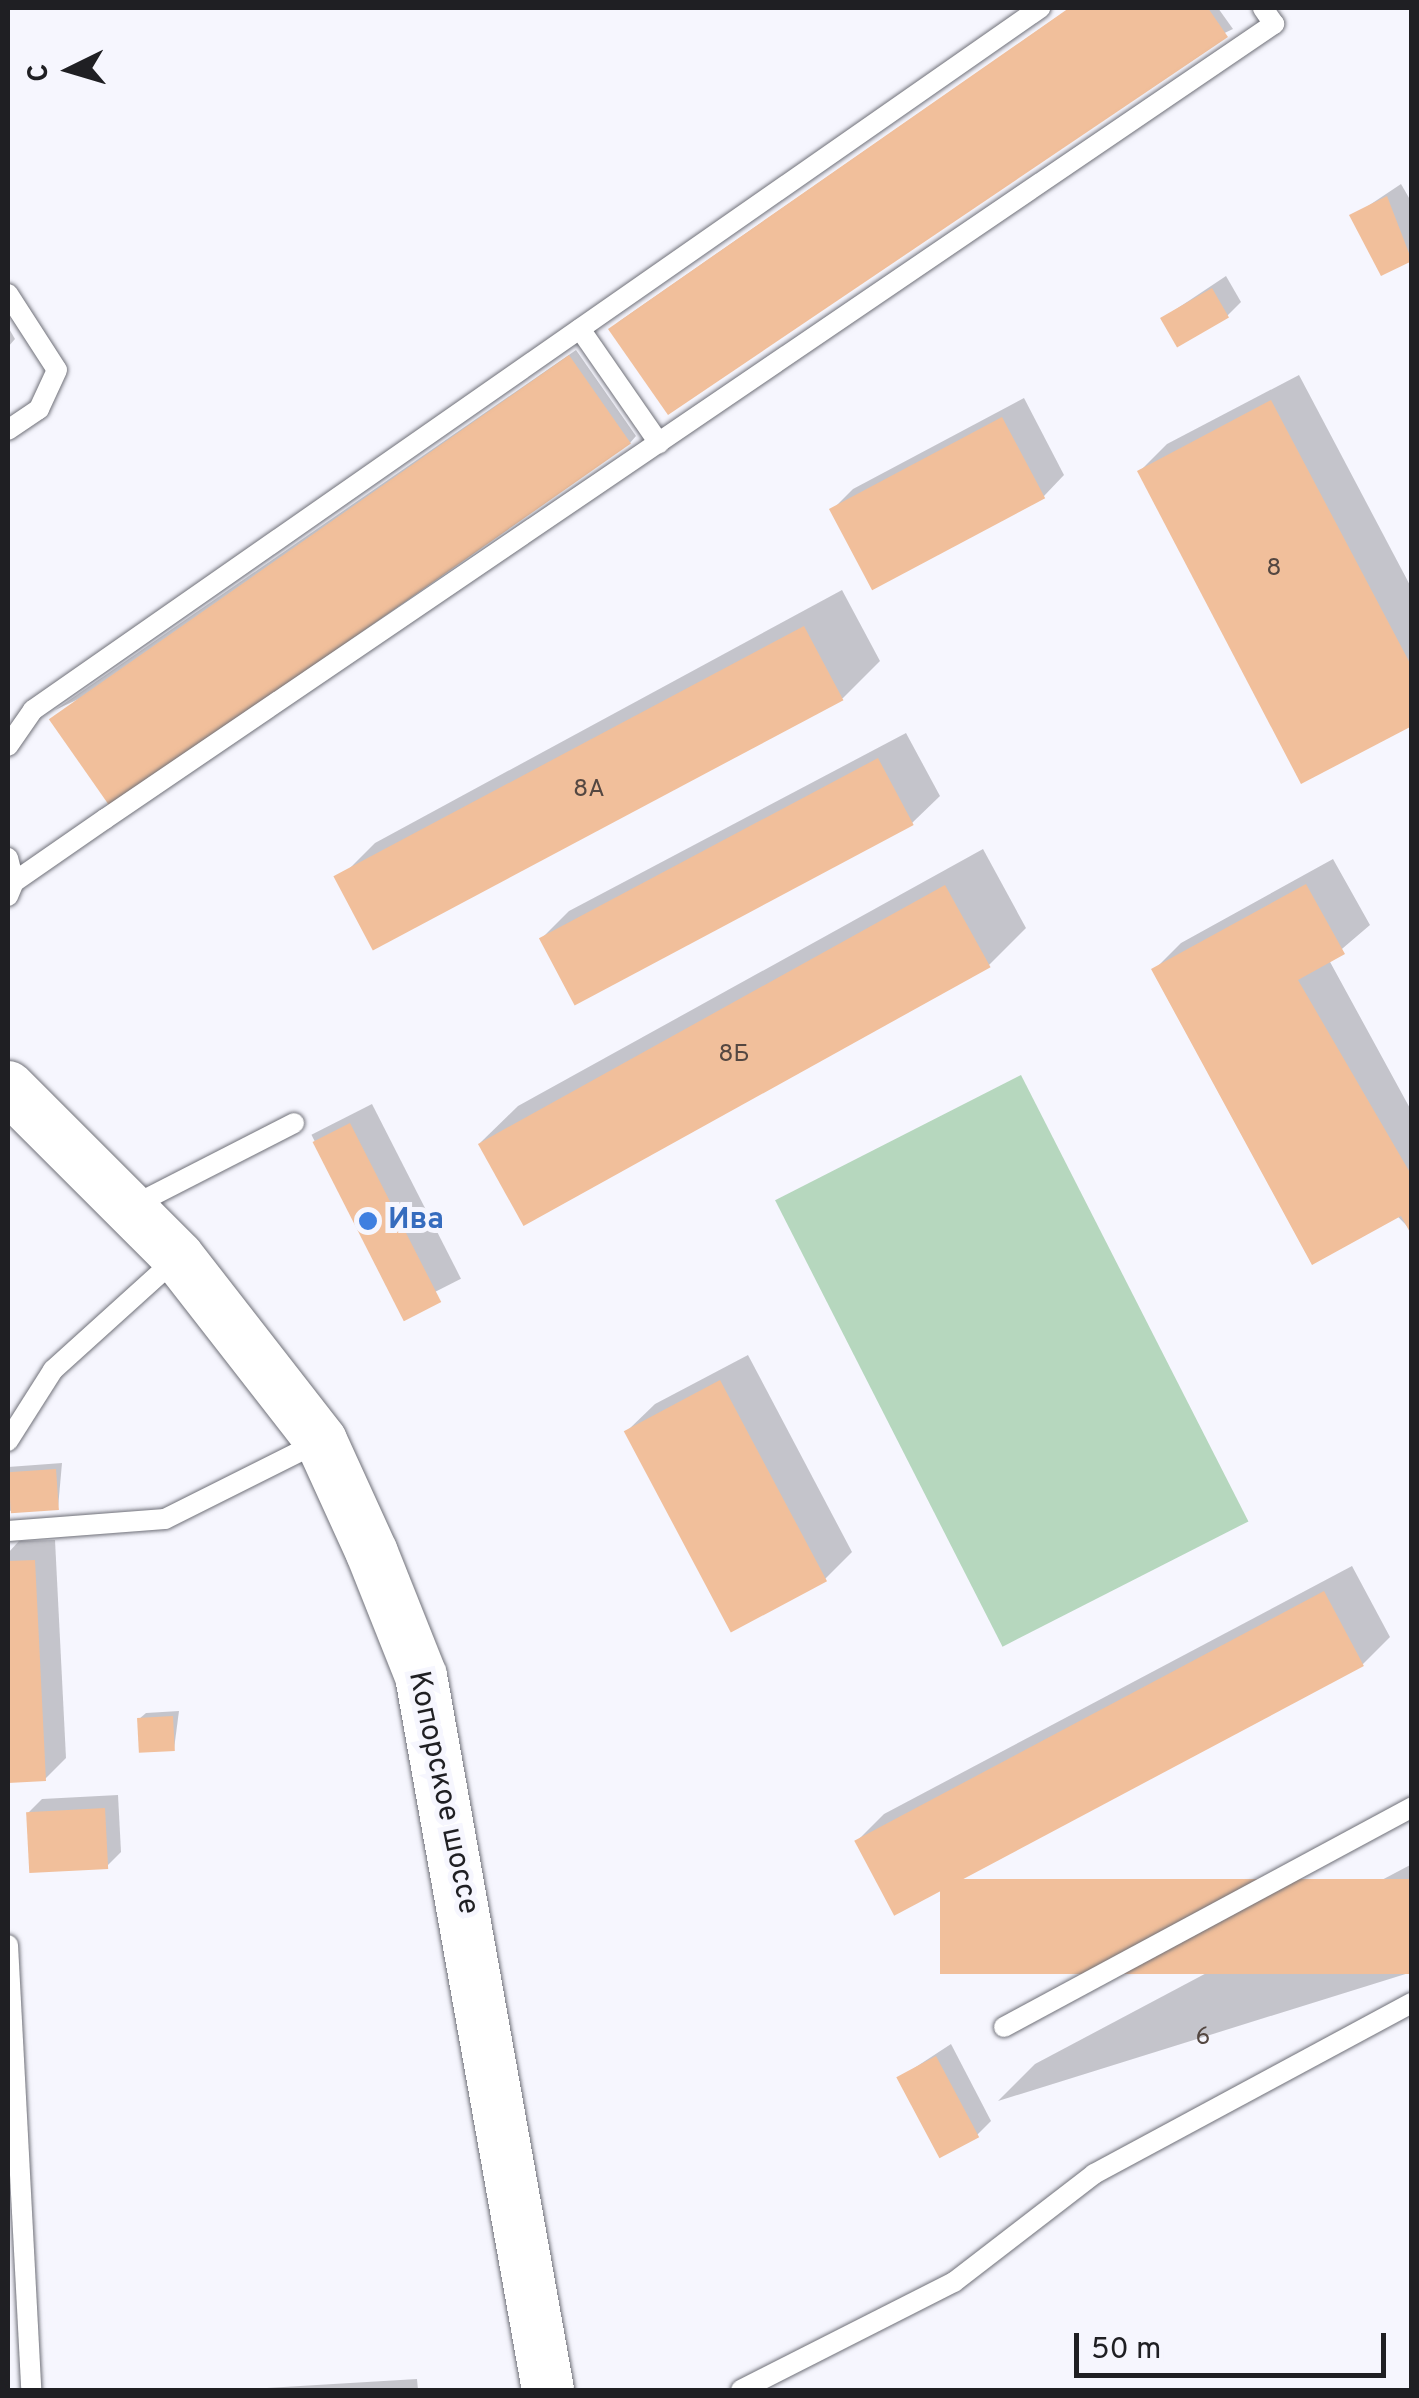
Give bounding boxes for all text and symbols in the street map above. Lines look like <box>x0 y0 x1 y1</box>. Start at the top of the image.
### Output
north arrow <box>20 20 120 120</box>
text: С <box>21 62 59 83</box>
house number: 8 <box>1266 554 1282 584</box>
house number: 8А <box>573 775 605 805</box>
house number: 8Б <box>718 1040 750 1070</box>
place label: Ива <box>388 1203 444 1239</box>
marker: Ива <box>357 1210 379 1232</box>
street label: Копорское шоссе <box>399 1668 485 1918</box>
house number: 6 <box>1196 2023 1210 2053</box>
scale bar <box>1079 2313 1392 2375</box>
text: 50 m <box>1091 2332 1161 2369</box>

